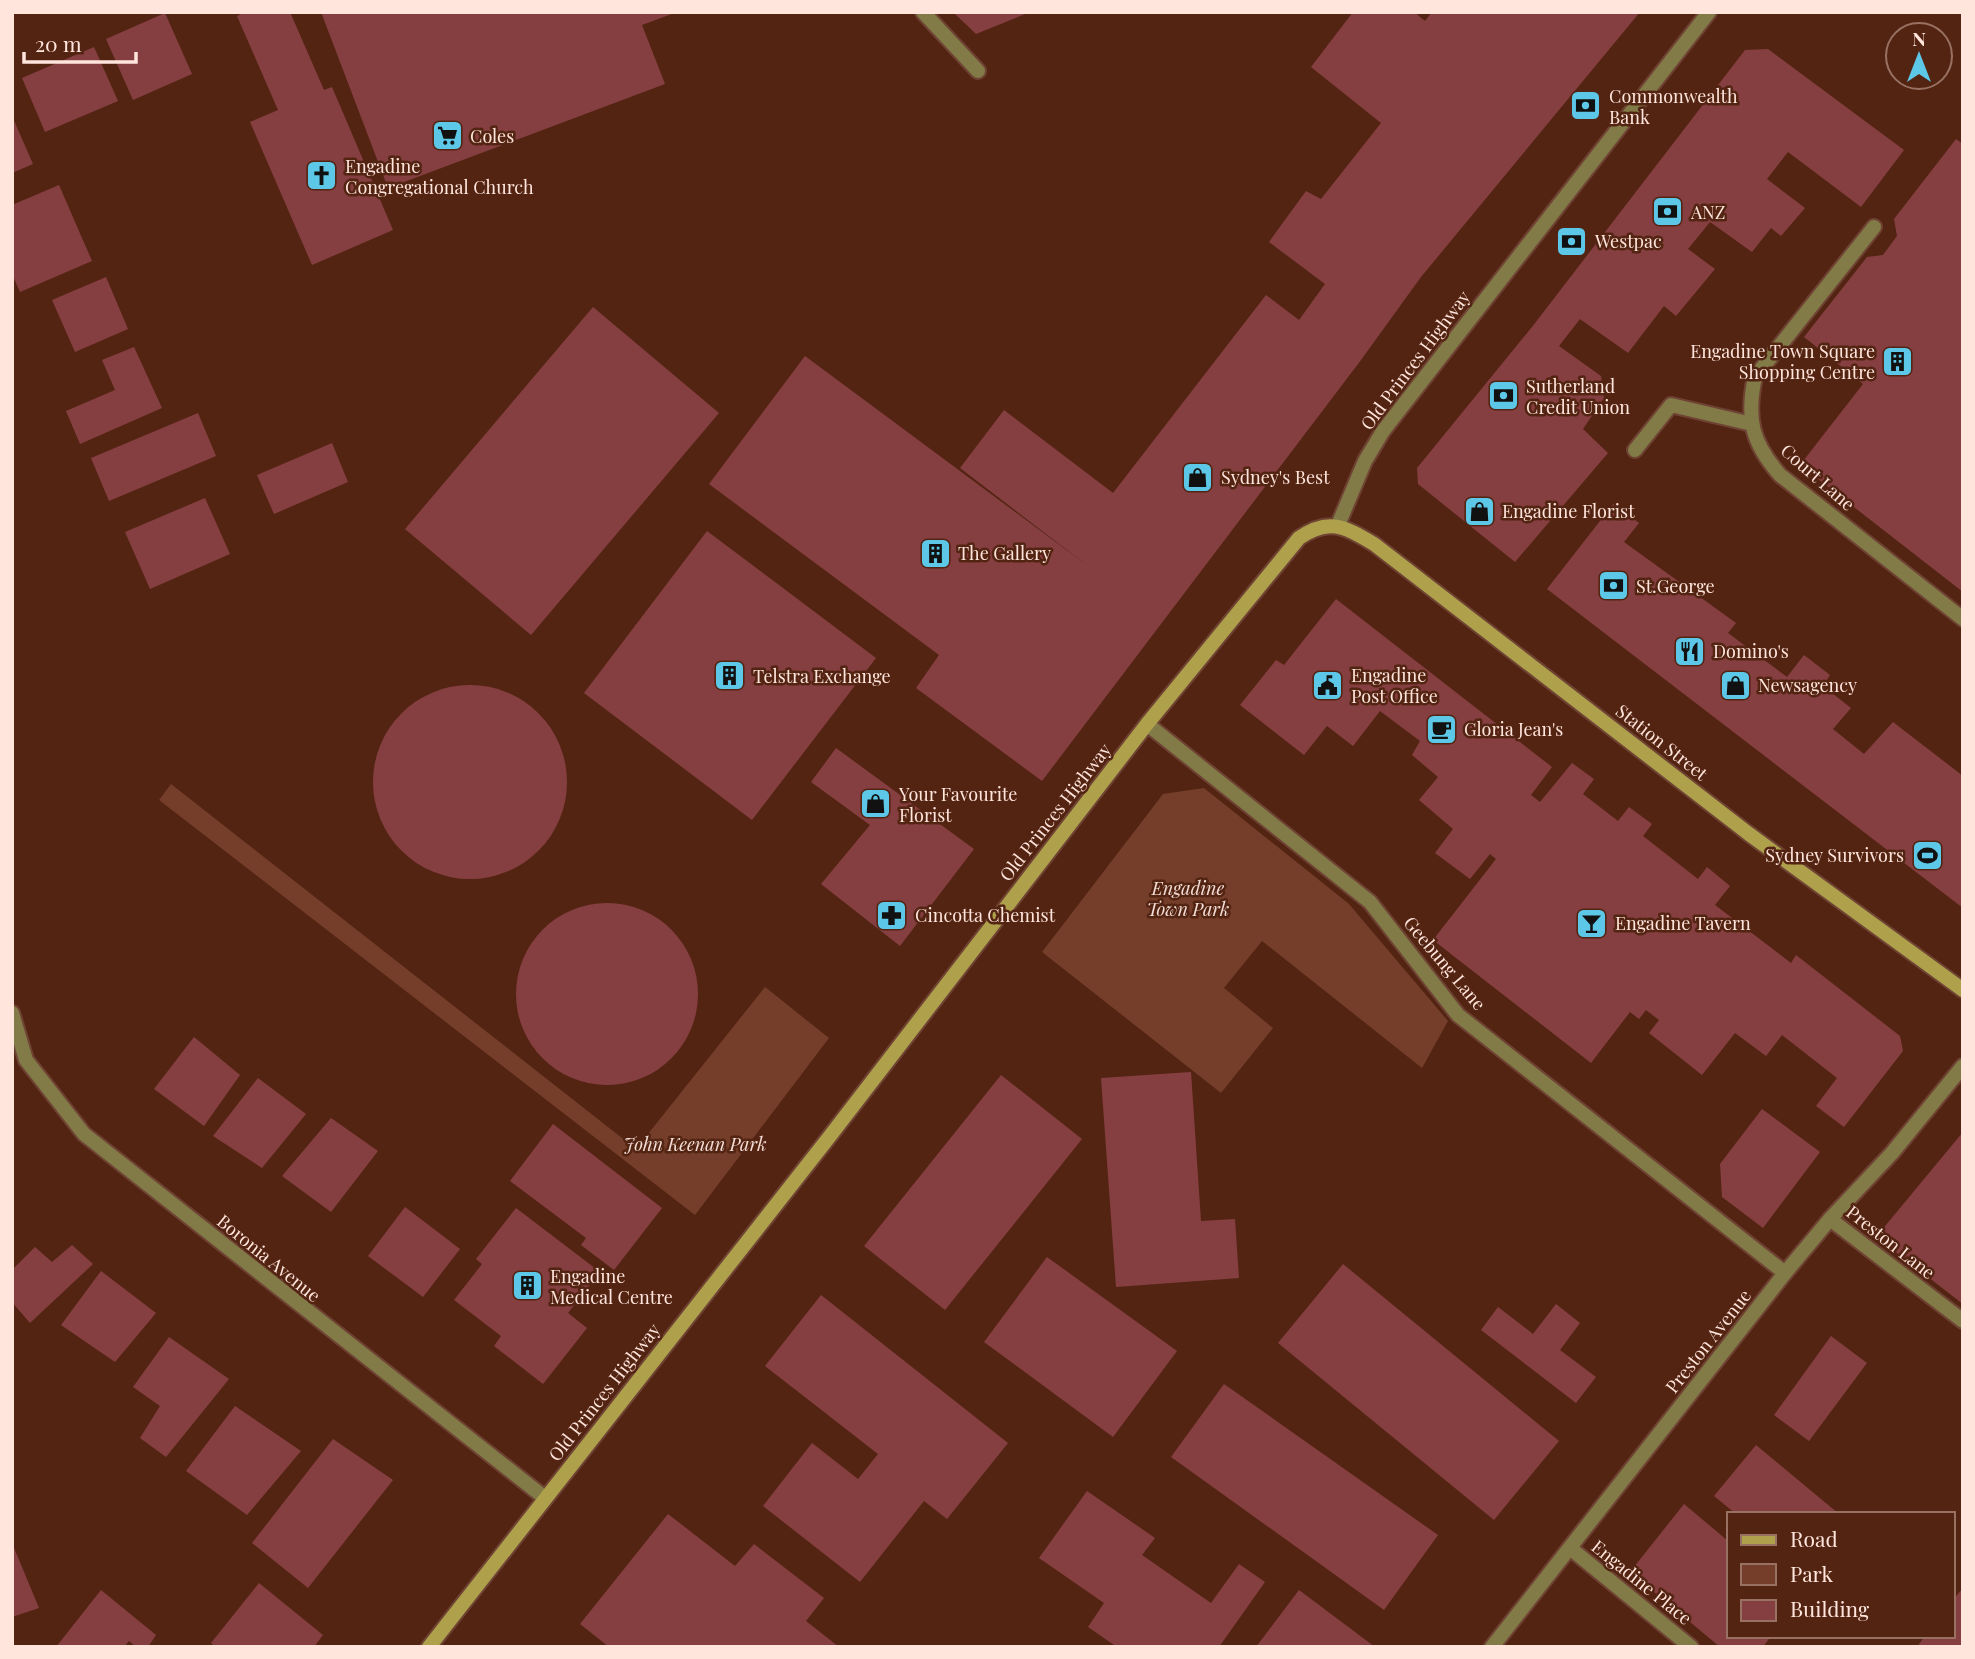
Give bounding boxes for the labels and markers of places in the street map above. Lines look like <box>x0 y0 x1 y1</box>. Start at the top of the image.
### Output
place label: Commonwealth Bank <box>1609 84 1738 129</box>
bank icon: Commonwealth Bank <box>1569 89 1603 123</box>
supermarket icon: Coles <box>430 119 464 153</box>
place label: Coles <box>470 124 514 148</box>
place label: Engadine Congregational Church <box>345 154 534 199</box>
church icon: Engadine Congregational Church <box>305 159 339 193</box>
bank icon: ANZ <box>1651 195 1685 229</box>
place label: ANZ <box>1690 200 1725 224</box>
bank icon: Westpac <box>1555 224 1589 258</box>
place label: Westpac <box>1594 229 1662 253</box>
place label: Engadine Town Square Shopping Centre <box>1690 339 1875 384</box>
building icon: Engadine Town Square Shopping Centre <box>1881 344 1915 378</box>
place label: Sutherland Credit Union <box>1526 374 1630 419</box>
bank icon: Sutherland Credit Union <box>1486 379 1520 413</box>
shop icon: Sydney's Best <box>1181 460 1215 494</box>
place label: Sydney's Best <box>1221 465 1330 489</box>
shop icon: Engadine Florist <box>1462 494 1496 528</box>
place label: Engadine Florist <box>1502 499 1635 523</box>
building icon: The Gallery <box>918 536 952 570</box>
place label: The Gallery <box>958 541 1051 565</box>
bank icon: St.George <box>1596 569 1630 603</box>
place label: St.George <box>1636 574 1715 598</box>
restaurant icon: Domino's <box>1673 634 1707 668</box>
place label: Domino's <box>1713 639 1789 663</box>
building icon: Telstra Exchange <box>713 659 747 693</box>
place label: Engadine Post Office <box>1351 663 1438 708</box>
place label: Telstra Exchange <box>753 664 891 688</box>
public building icon: Engadine Post Office <box>1311 668 1345 702</box>
shop icon: Newsagency <box>1718 668 1752 702</box>
place label: Newsagency <box>1758 673 1857 697</box>
cafe icon: Gloria Jean's <box>1424 712 1458 746</box>
place label: Gloria Jean's <box>1464 717 1563 741</box>
place label: Your Favourite Florist <box>898 782 1017 827</box>
shop icon: Your Favourite Florist <box>859 787 893 821</box>
sports icon: Sydney Survivors <box>1910 838 1944 872</box>
place label: Sydney Survivors <box>1765 843 1904 867</box>
pharmacy icon: Cincotta Chemist <box>875 898 909 932</box>
place label: Cincotta Chemist <box>915 903 1056 927</box>
bar icon: Engadine Tavern <box>1575 906 1609 940</box>
place label: Engadine Tavern <box>1615 911 1751 935</box>
place label: Engadine Medical Centre <box>550 1264 673 1309</box>
building icon: Engadine Medical Centre <box>510 1269 544 1303</box>

